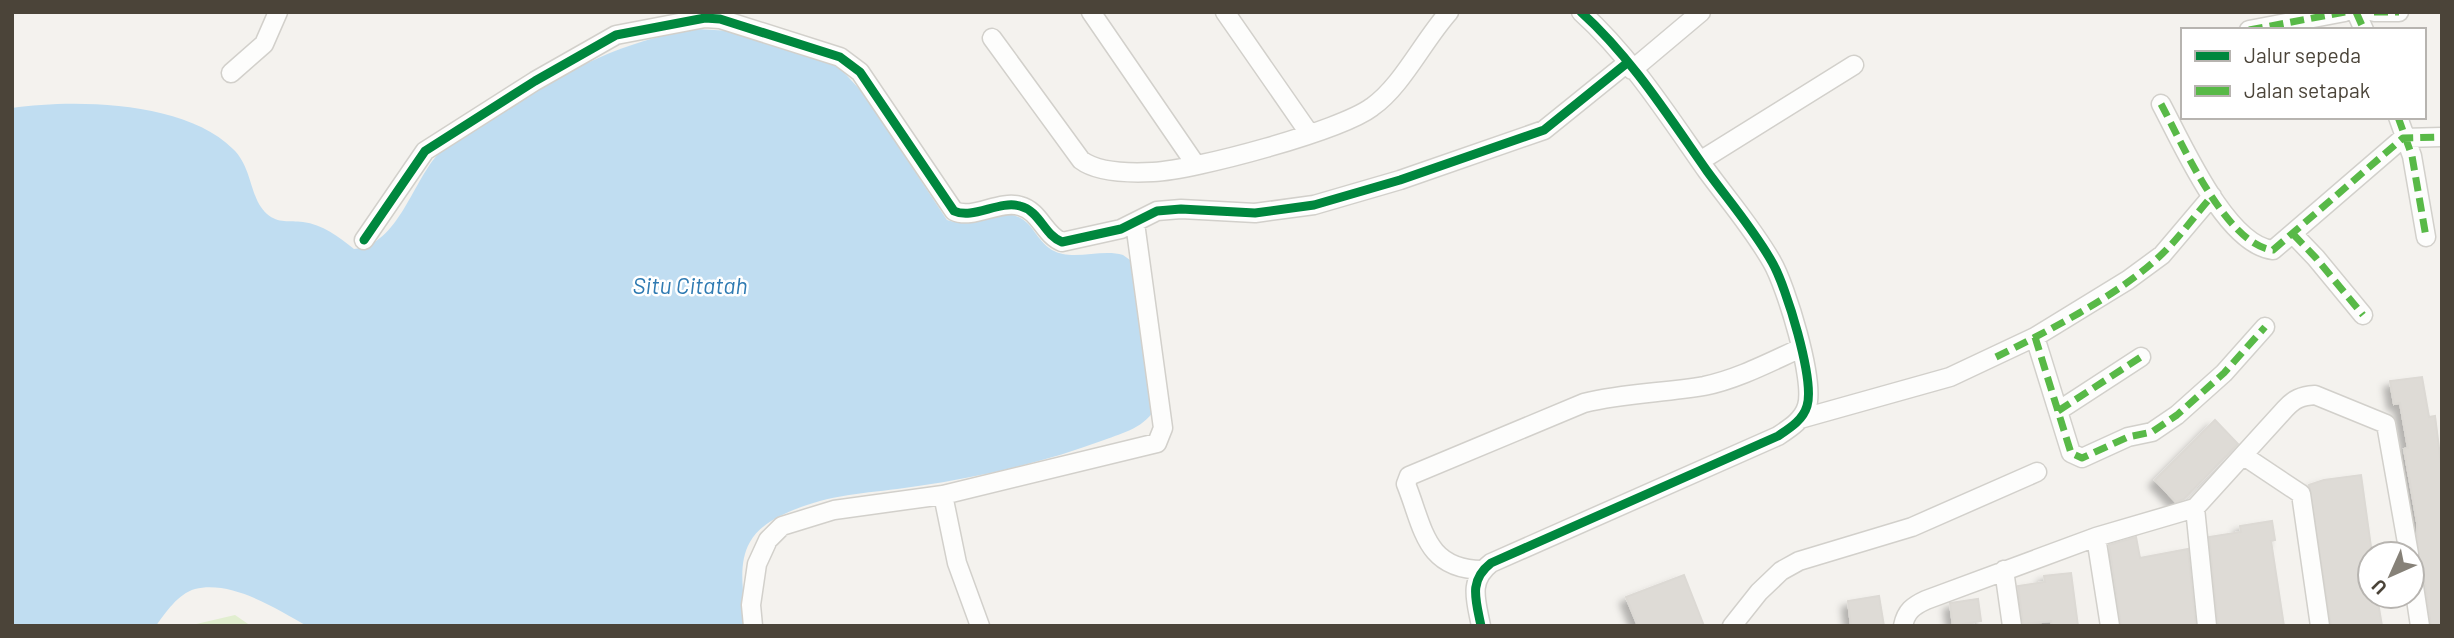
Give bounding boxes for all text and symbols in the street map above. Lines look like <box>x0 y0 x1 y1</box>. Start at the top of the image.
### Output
legend <box>2181 28 2426 119</box>
text: Jalur sepeda <box>2244 42 2361 67</box>
text: Jalan setapak <box>2244 77 2370 102</box>
water label: Situ Citatah <box>633 271 747 299</box>
north arrow <box>2356 540 2426 610</box>
text: U <box>2366 575 2391 600</box>

